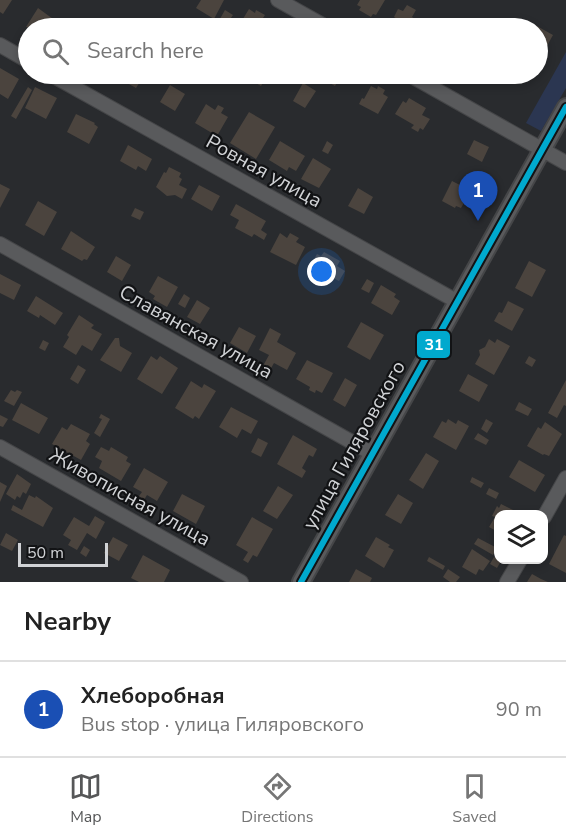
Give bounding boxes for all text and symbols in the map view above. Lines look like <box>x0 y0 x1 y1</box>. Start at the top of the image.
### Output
search box <box>18 18 548 84</box>
icon: search <box>39 35 72 68</box>
text: Search here <box>87 36 204 66</box>
street label: Ровная улица <box>201 128 327 214</box>
pin: 1 <box>458 172 498 221</box>
your location <box>307 257 336 286</box>
street label: Славянская улица <box>114 279 278 385</box>
line badge: 31 <box>416 330 451 359</box>
text: 31 <box>424 334 444 356</box>
street label: улица Гиляровского <box>296 356 412 534</box>
street label: Живописная улица <box>45 441 215 553</box>
map controls <box>494 510 548 564</box>
button: layers <box>494 510 548 564</box>
scale bar <box>18 540 108 568</box>
text: 50 m <box>27 542 64 564</box>
text: Nearby <box>24 604 111 639</box>
text: Хлеборобная <box>81 681 225 711</box>
text: 1 <box>38 696 50 723</box>
text: 90 m <box>496 696 542 723</box>
text: Bus stop · улица Гиляровского <box>81 711 364 738</box>
tab: Map <box>69 770 102 828</box>
tab: Directions <box>241 770 313 828</box>
tab: Saved <box>452 770 497 828</box>

